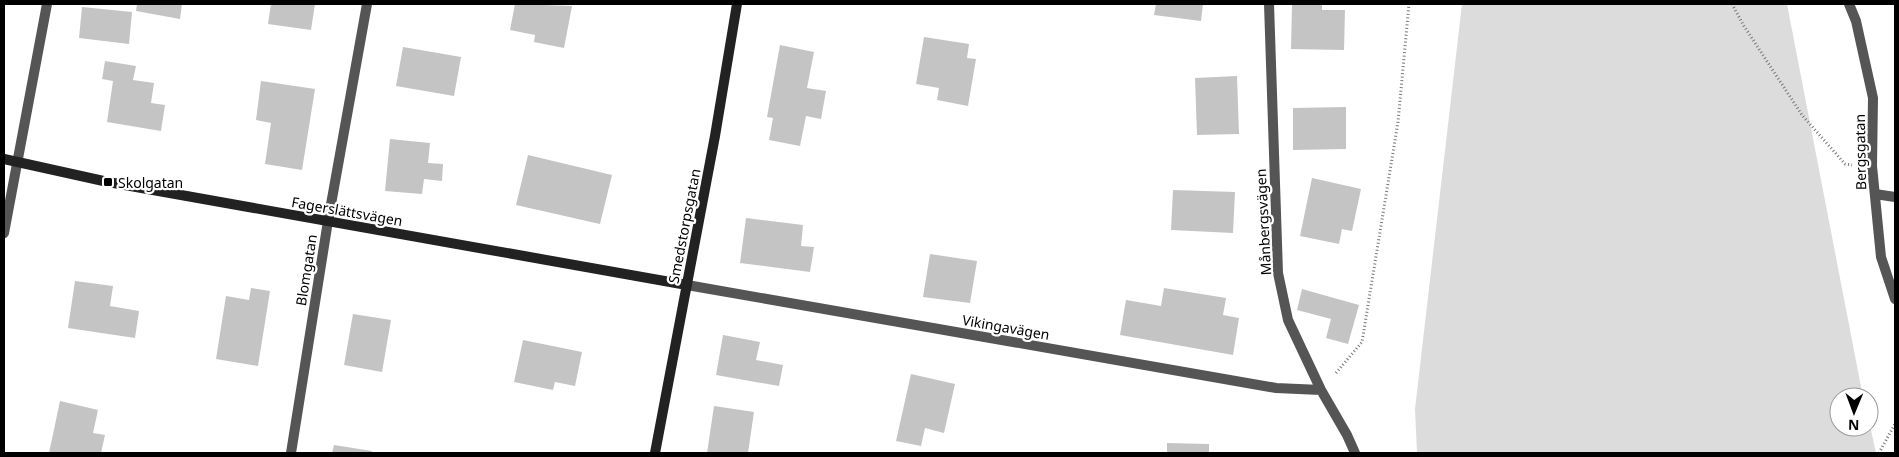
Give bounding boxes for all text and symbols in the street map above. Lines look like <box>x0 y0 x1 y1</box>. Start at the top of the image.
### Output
street label: Bergsgatan <box>1850 114 1870 190</box>
street label: Smedstorpsgatan <box>664 167 704 285</box>
street label: Månbergsvägen <box>1251 168 1275 276</box>
place label: Skolgatan <box>118 173 183 192</box>
marker: Skolgatan <box>102 176 114 188</box>
street label: Fagerslättsvägen <box>290 192 404 230</box>
street label: Blomgatan <box>291 233 321 307</box>
street label: Vikingavägen <box>961 310 1051 344</box>
north arrow <box>1829 387 1879 437</box>
text: N <box>1848 416 1860 435</box>

